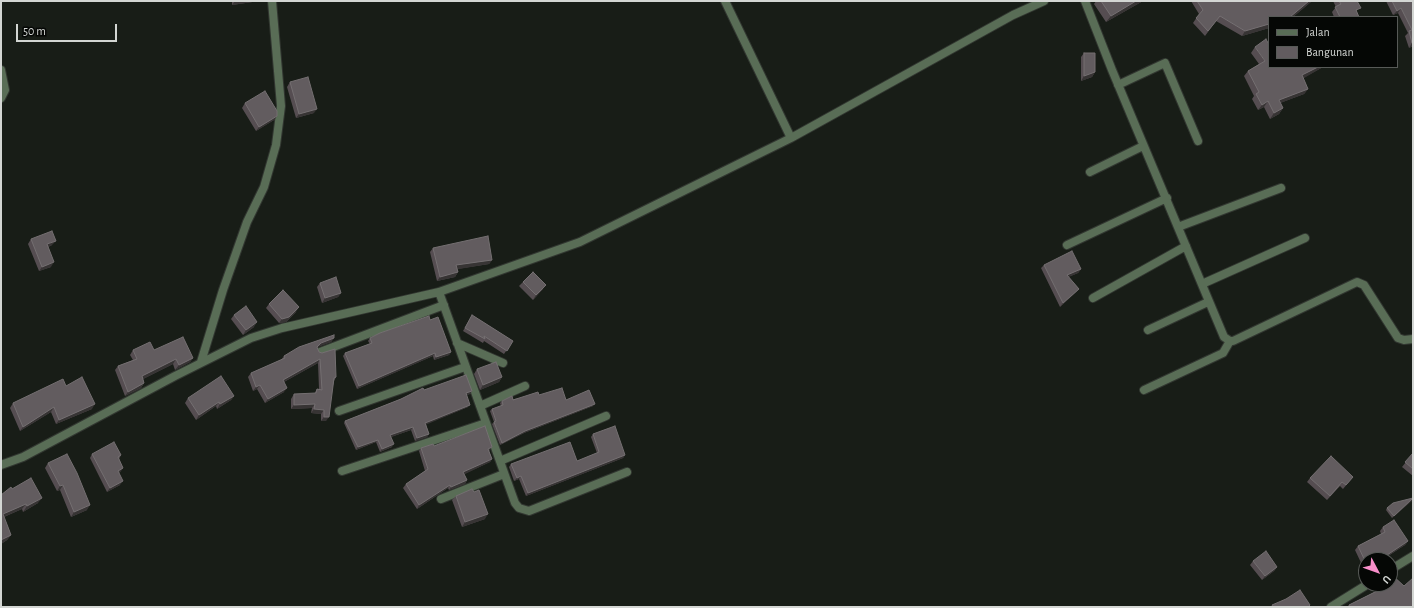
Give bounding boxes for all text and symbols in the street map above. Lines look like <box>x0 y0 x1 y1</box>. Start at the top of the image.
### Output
scale bar <box>18 16 119 42</box>
legend <box>1268 16 1398 68</box>
text: 50 m <box>23 25 46 37</box>
text: Jalan <box>1306 26 1330 38</box>
text: Bangunan <box>1306 46 1354 58</box>
north arrow <box>1358 552 1398 592</box>
text: U <box>1380 573 1393 586</box>

